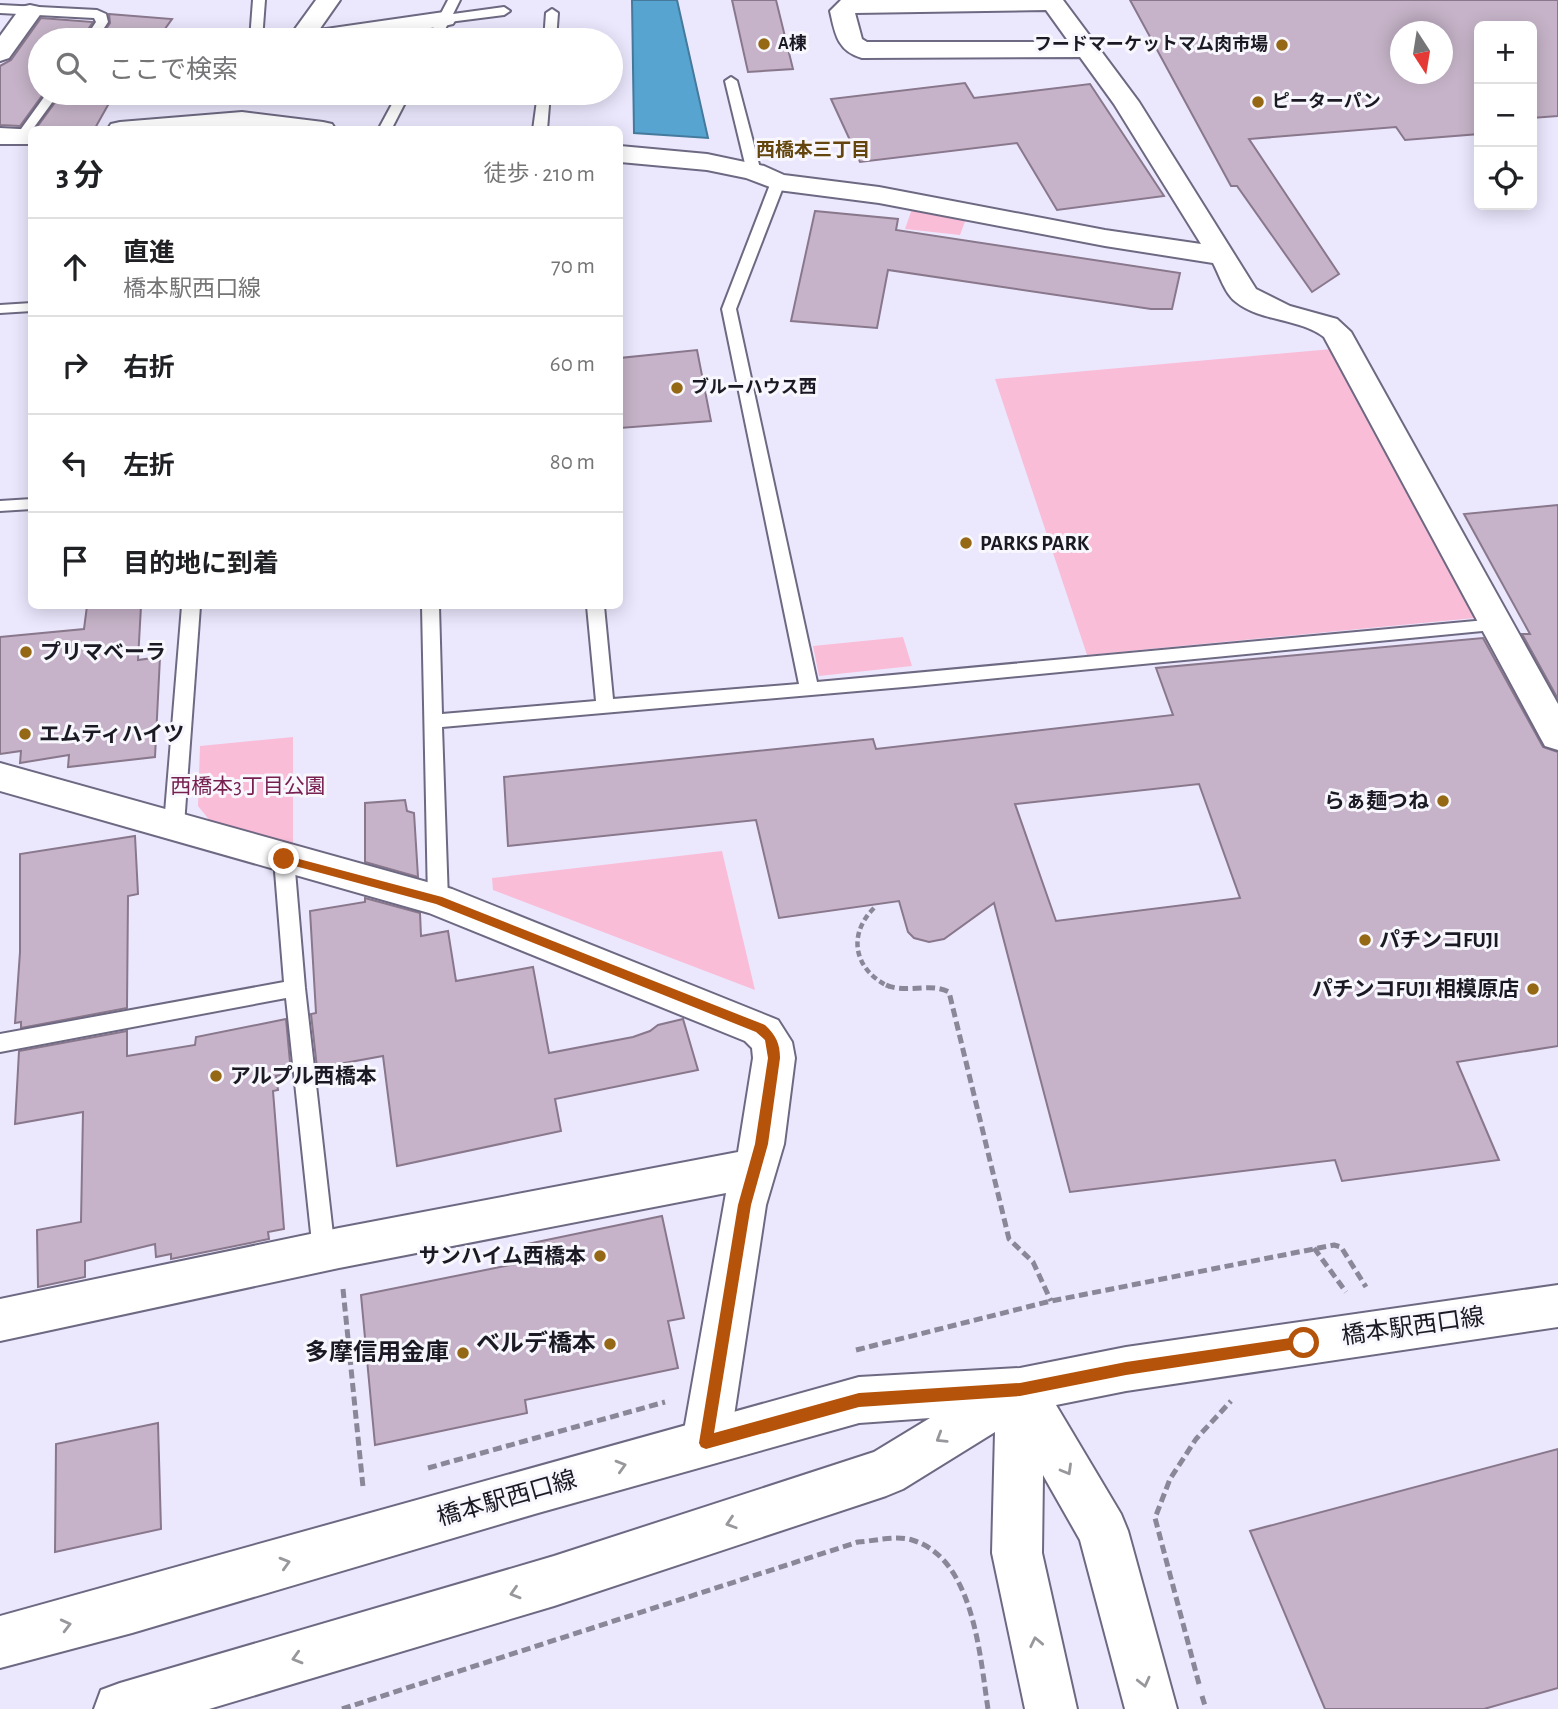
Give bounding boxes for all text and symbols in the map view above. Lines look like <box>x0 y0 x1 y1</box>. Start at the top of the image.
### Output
north arrow <box>1390 21 1453 84</box>
map controls <box>1474 21 1537 210</box>
button: + <box>1474 21 1537 84</box>
search box <box>28 28 623 105</box>
place label: A棟 <box>778 33 807 53</box>
place label: フードマーケットマム肉市場 <box>1034 35 1268 54</box>
marker: A棟 <box>756 36 772 52</box>
marker: フードマーケットマム肉市場 <box>1274 37 1290 53</box>
icon: search <box>52 48 90 86</box>
text: ここで検索 <box>108 57 238 83</box>
button: − <box>1474 84 1537 147</box>
place label: ピーターパン <box>1272 92 1381 111</box>
marker: ピーターパン <box>1250 94 1266 110</box>
district label: 西橋本三丁目 <box>756 140 870 160</box>
button: locate <box>1474 147 1537 210</box>
text: 3 分 <box>56 161 103 191</box>
text: 徒歩 · 210 m <box>483 163 595 186</box>
text: 直進 <box>123 240 175 266</box>
icon: ahead <box>56 248 94 286</box>
text: 70 m <box>551 255 595 278</box>
text: 橋本駅西口線 <box>123 278 261 301</box>
icon: right <box>56 346 94 384</box>
text: 60 m <box>550 353 595 376</box>
text: 右折 <box>123 355 175 381</box>
place label: ブルーハウス西 <box>691 377 817 397</box>
marker: ブルーハウス西 <box>669 380 685 396</box>
icon: left <box>56 444 94 482</box>
text: 80 m <box>550 451 595 474</box>
text: 左折 <box>123 453 175 479</box>
place label: PARKS PARK <box>980 533 1090 554</box>
marker: PARKS PARK <box>958 535 974 551</box>
icon: arrive <box>56 542 94 580</box>
text: 目的地に到着 <box>123 551 279 577</box>
place label: プリマベーラ <box>40 641 166 663</box>
marker: プリマベーラ <box>18 644 34 660</box>
place label: エムティハイツ <box>39 723 184 745</box>
marker: エムティハイツ <box>17 726 33 742</box>
park label: 西橋本3丁目公園 <box>170 775 326 797</box>
place label: らぁ麺つね <box>1324 790 1429 812</box>
marker: らぁ麺つね <box>1435 793 1451 809</box>
route end <box>268 843 299 874</box>
place label: パチンコFUJI <box>1379 929 1499 951</box>
marker: パチンコFUJI <box>1357 932 1373 948</box>
place label: パチンコFUJI 相模原店 <box>1312 978 1519 1000</box>
marker: パチンコFUJI 相模原店 <box>1525 981 1541 997</box>
place label: アルプル西橋本 <box>230 1065 377 1087</box>
marker: アルプル西橋本 <box>208 1068 224 1084</box>
place label: サンハイム西橋本 <box>419 1245 586 1267</box>
marker: サンハイム西橋本 <box>592 1248 608 1264</box>
street label: 橋本駅西口線 <box>1340 1303 1486 1349</box>
route start <box>1288 1327 1319 1358</box>
place label: ベルデ橋本 <box>476 1330 596 1356</box>
marker: ベルデ橋本 <box>602 1336 618 1352</box>
place label: 多摩信用金庫 <box>305 1339 449 1365</box>
marker: 多摩信用金庫 <box>455 1345 471 1361</box>
one-way arrow <box>935 1430 948 1443</box>
one-way arrow <box>615 1460 627 1474</box>
one-way arrow <box>1059 1462 1072 1475</box>
street label: 橋本駅西口線 <box>434 1466 580 1530</box>
one-way arrow <box>725 1515 738 1529</box>
one-way arrow <box>279 1557 291 1571</box>
one-way arrow <box>509 1585 521 1599</box>
one-way arrow <box>60 1618 72 1633</box>
one-way arrow <box>1030 1636 1045 1648</box>
one-way arrow <box>291 1650 303 1664</box>
one-way arrow <box>1136 1676 1150 1688</box>

